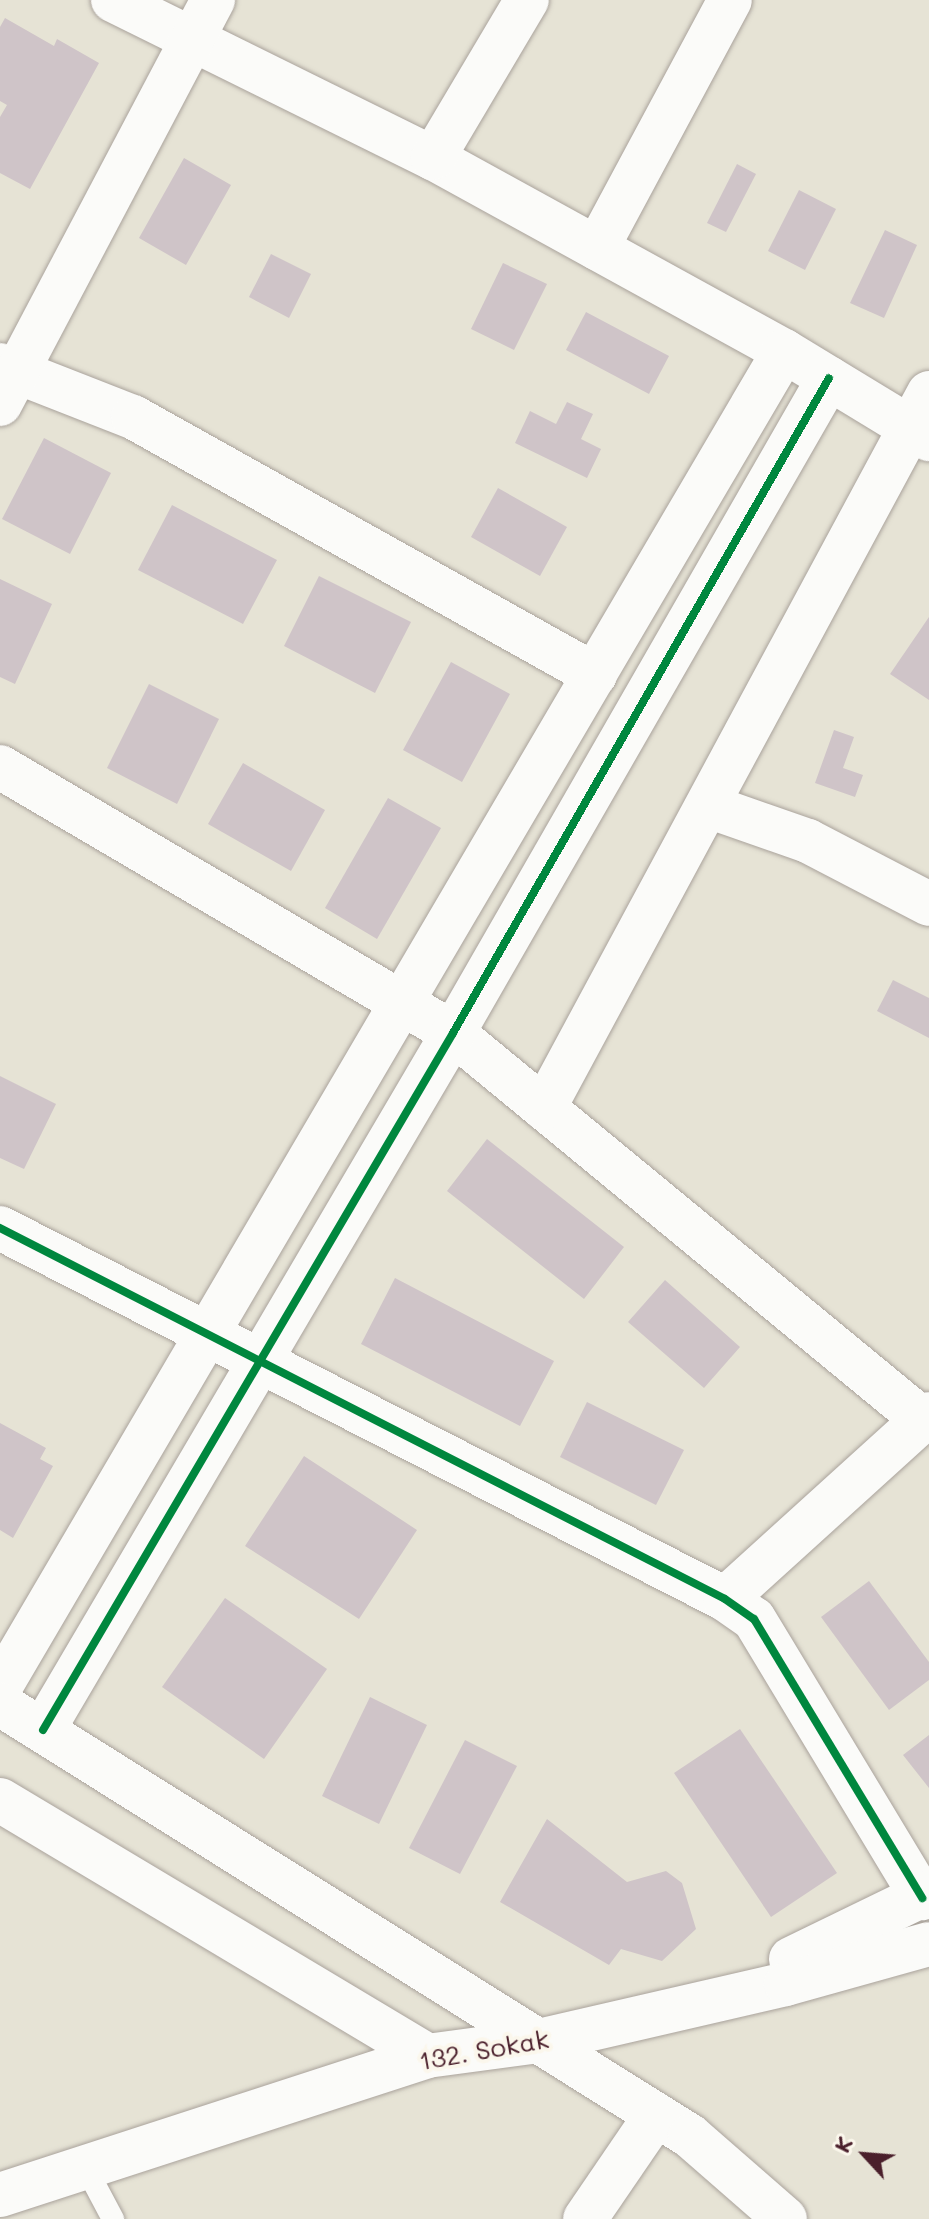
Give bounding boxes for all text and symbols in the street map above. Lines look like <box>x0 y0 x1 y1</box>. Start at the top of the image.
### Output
street label: 132. Sokak <box>417 2023 551 2077</box>
north arrow <box>825 2115 905 2195</box>
text: K <box>827 2131 859 2157</box>

